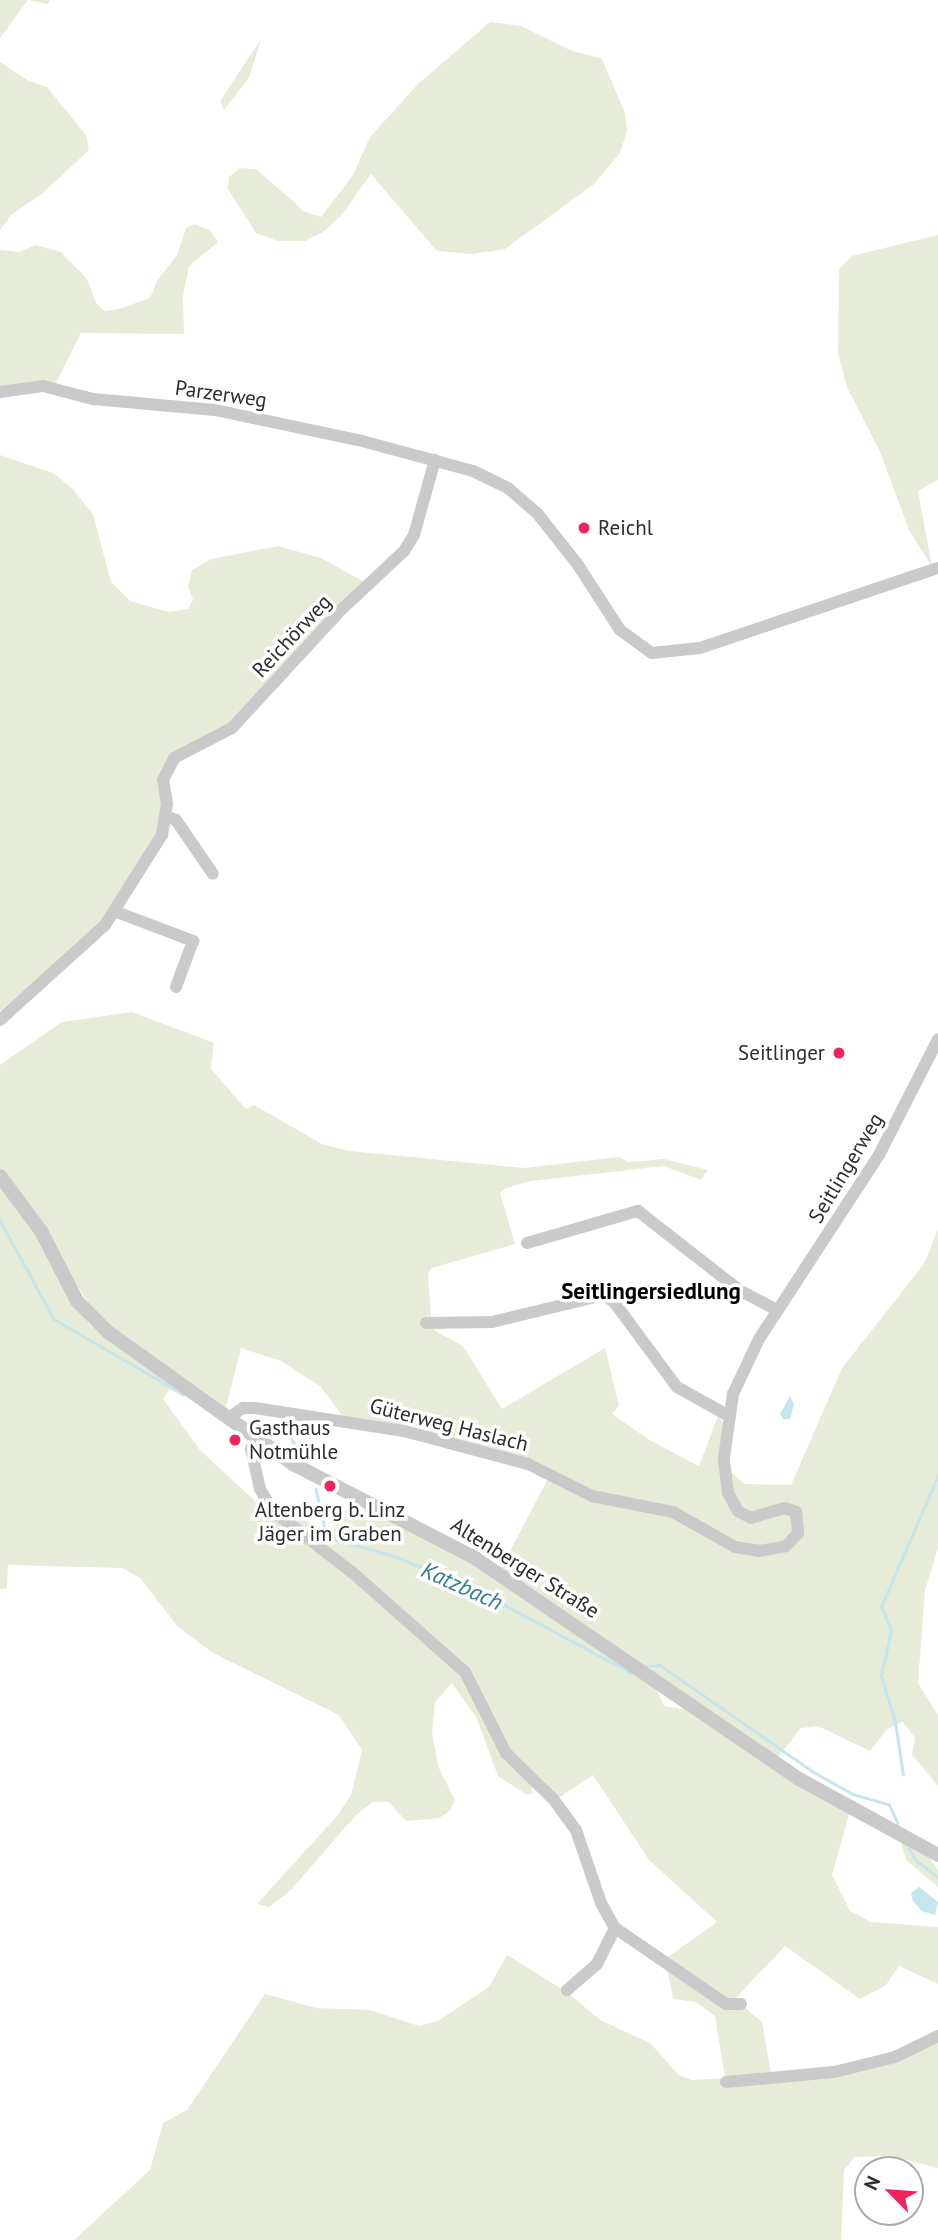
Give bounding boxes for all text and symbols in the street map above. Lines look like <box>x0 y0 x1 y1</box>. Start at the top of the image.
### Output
street label: Parzerweg <box>174 375 268 413</box>
place label: Reichl <box>598 515 653 541</box>
marker: Reichl <box>576 520 592 536</box>
street label: Reichörweg <box>247 589 337 683</box>
place label: Seitlinger <box>738 1040 825 1066</box>
marker: Seitlinger <box>831 1045 847 1061</box>
street label: Seitlingerweg <box>803 1108 889 1228</box>
district label: Seitlingersiedlung <box>561 1277 741 1305</box>
street label: Güterweg Haslach <box>367 1393 531 1457</box>
place label: Gasthaus Notmühle <box>249 1415 338 1465</box>
marker: Gasthaus Notmühle <box>227 1432 243 1448</box>
marker: Altenberg b. Linz Jäger im Graben <box>322 1478 338 1494</box>
place label: Altenberg b. Linz Jäger im Graben <box>254 1497 406 1547</box>
street label: Altenberger Straße <box>446 1512 604 1624</box>
water label: Katzbach <box>417 1556 507 1616</box>
north arrow <box>854 2156 924 2226</box>
text: N <box>858 2172 885 2194</box>

